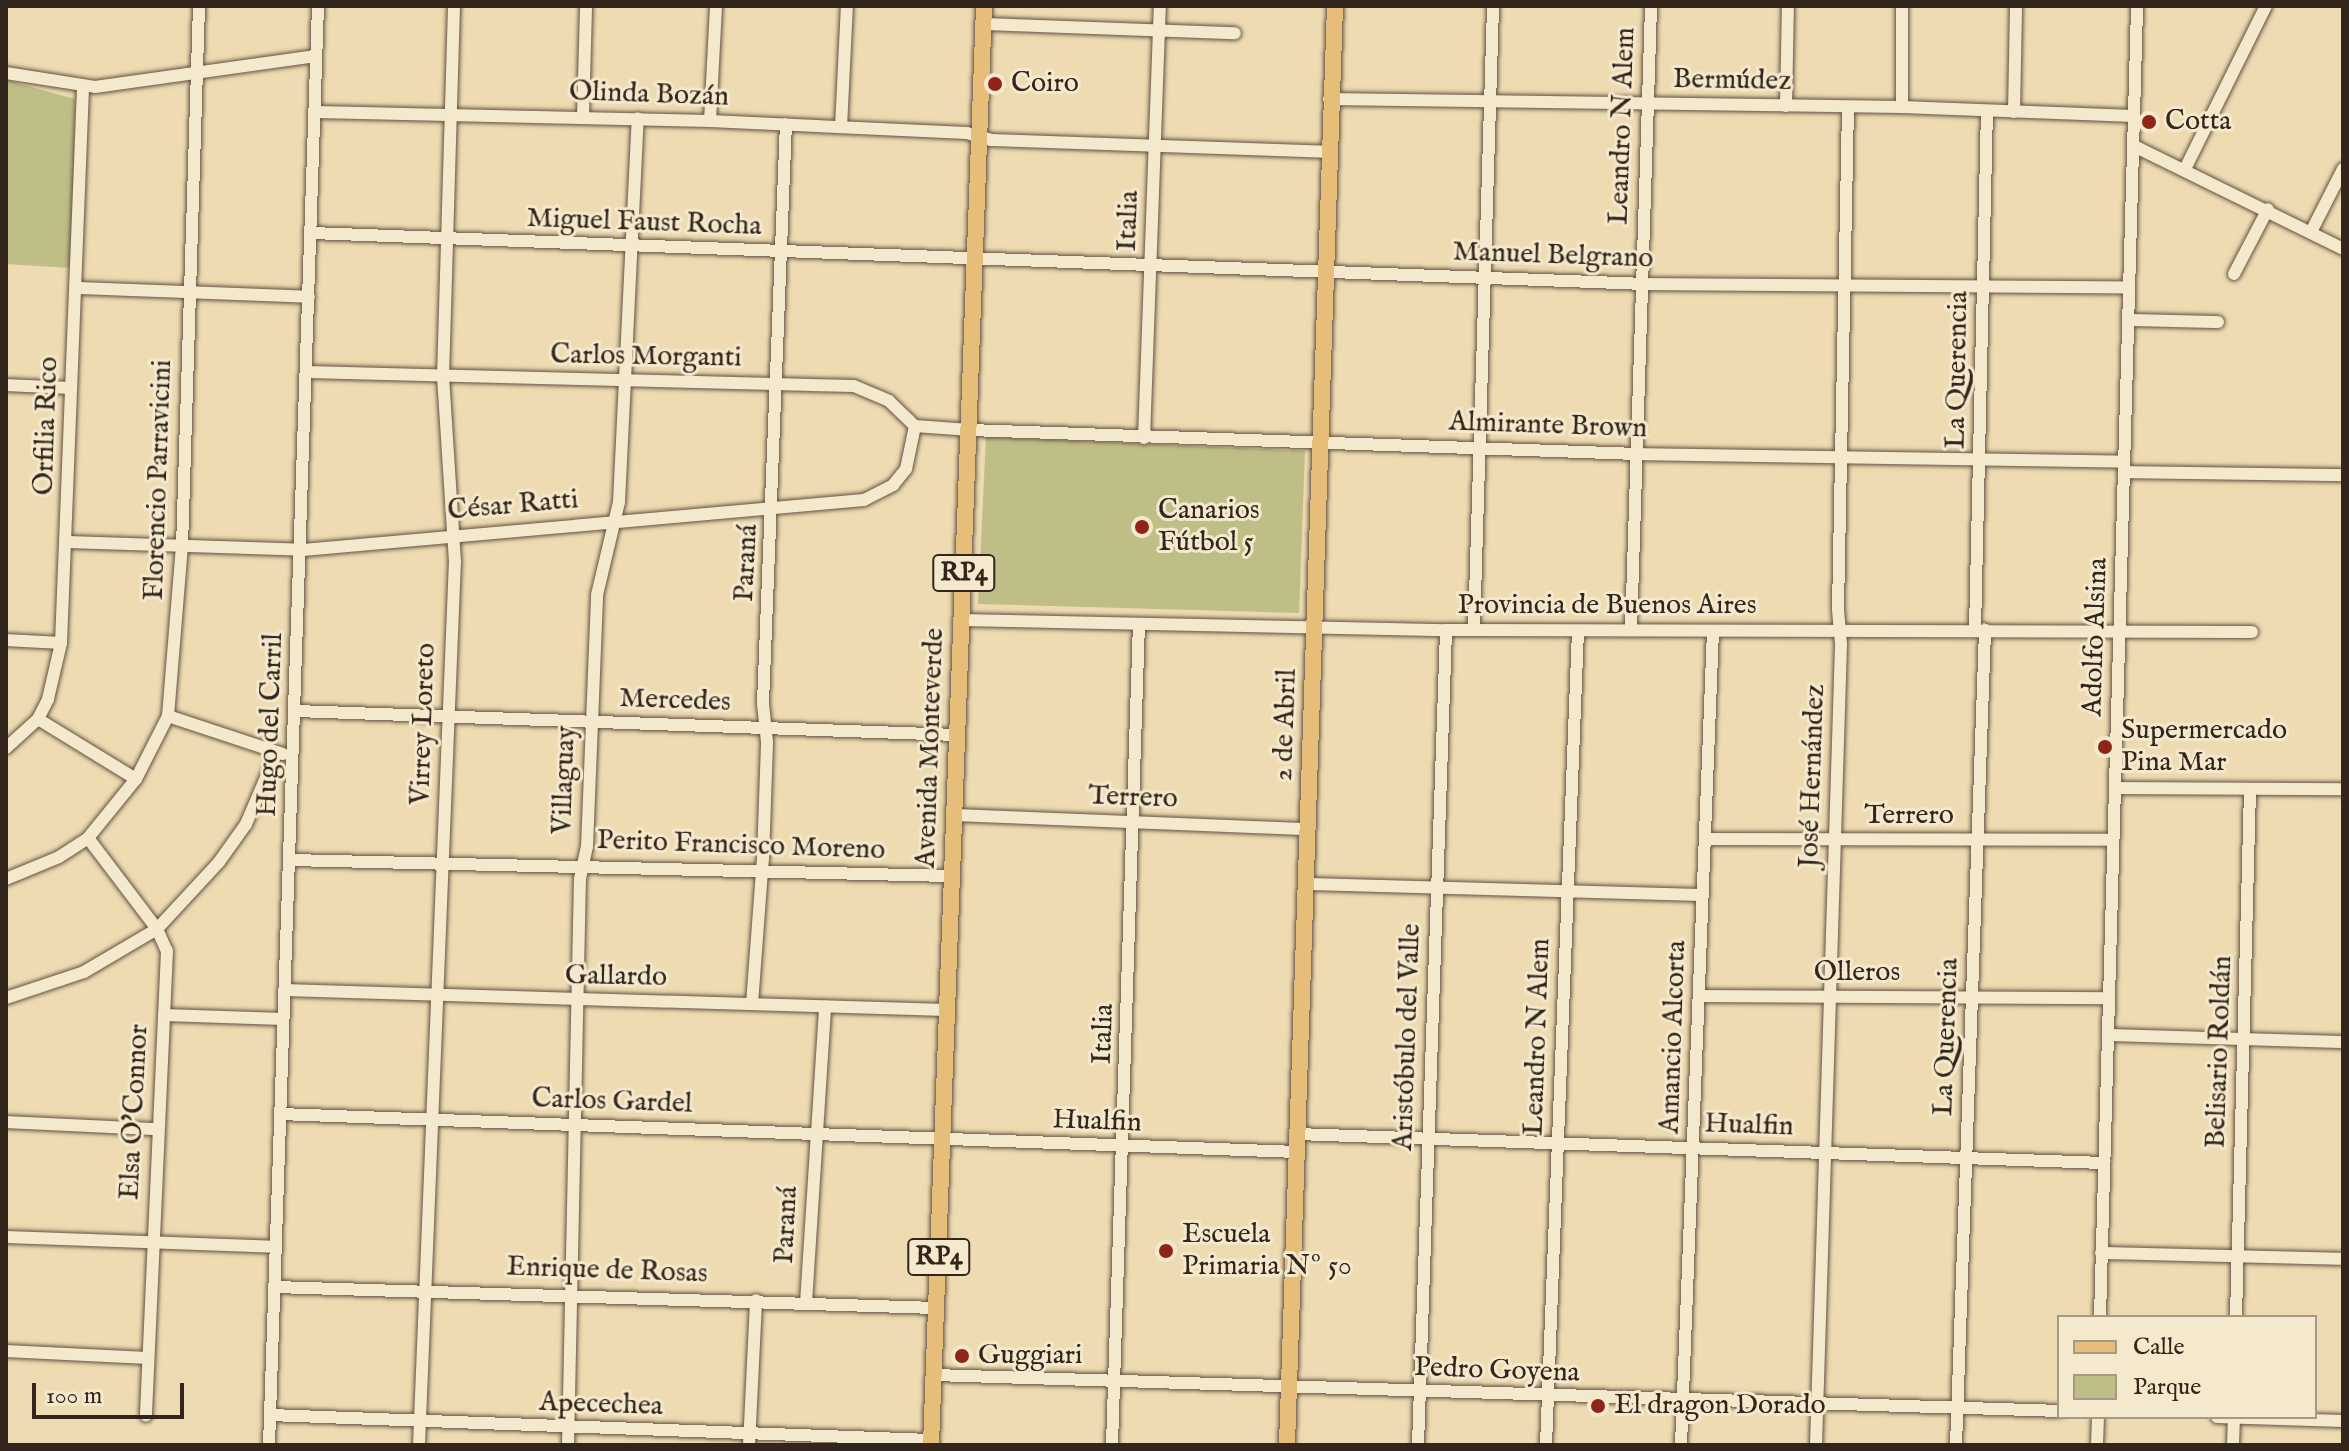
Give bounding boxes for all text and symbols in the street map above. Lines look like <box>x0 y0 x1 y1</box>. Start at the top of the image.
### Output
street label: Leandro N Alem <box>1603 27 1643 225</box>
street label: Bermúdez <box>1673 63 1791 99</box>
place label: Coiro <box>1011 67 1079 101</box>
street label: Olinda Bozán <box>568 75 730 115</box>
marker: Coiro <box>986 75 1004 93</box>
place label: Cotta <box>2165 105 2231 139</box>
marker: Cotta <box>2140 113 2158 131</box>
street label: Italia <box>1111 190 1147 252</box>
street label: Miguel Faust Rocha <box>526 202 762 244</box>
street label: Manuel Belgrano <box>1452 236 1654 276</box>
street label: La Querencia <box>1940 291 1976 449</box>
street label: Carlos Morganti <box>550 339 742 375</box>
street label: Orfilia Rico <box>28 356 66 496</box>
street label: Florencio Parravicini <box>138 359 180 601</box>
street label: Almirante Brown <box>1448 406 1648 446</box>
street label: César Ratti <box>446 484 580 528</box>
place label: Canarios Fútbol 5 <box>1158 494 1260 560</box>
marker: Canarios Fútbol 5 <box>1133 518 1151 536</box>
street label: Paraná <box>728 523 766 603</box>
road number: RP4 <box>932 551 996 595</box>
street label: Adolfo Alsina <box>2076 557 2116 717</box>
street label: Provincia de Buenos Aires <box>1458 589 1756 623</box>
street label: Avenida Monteverde <box>910 627 952 869</box>
street label: Hugo del Carril <box>251 633 291 817</box>
street label: Virrey Loreto <box>404 642 444 806</box>
street label: 2 de Abril <box>1267 668 1305 782</box>
street label: Mercedes <box>619 682 731 720</box>
street label: José Hernández <box>1793 683 1833 869</box>
place label: Supermercado Pina Mar <box>2121 714 2287 780</box>
street label: Villaguay <box>546 725 584 835</box>
marker: Supermercado Pina Mar <box>2096 738 2114 756</box>
street label: Terrero <box>1088 780 1178 816</box>
street label: Terrero <box>1864 799 1954 833</box>
street label: Perito Francisco Moreno <box>596 824 886 868</box>
street label: Aristóbulo del Valle <box>1387 923 1429 1151</box>
street label: Leandro N Alem <box>1518 938 1558 1136</box>
street label: Amancio Alcorta <box>1654 940 1694 1134</box>
street label: Belisario Roldán <box>2200 955 2240 1149</box>
street label: Olleros <box>1814 956 1900 990</box>
street label: La Querencia <box>1927 957 1967 1117</box>
street label: Gallardo <box>565 959 667 995</box>
street label: Italia <box>1086 1003 1122 1065</box>
street label: Elsa O'Connor <box>114 1023 156 1201</box>
street label: Carlos Gardel <box>531 1082 693 1122</box>
street label: Hualfin <box>1052 1104 1142 1140</box>
street label: Hualfin <box>1704 1108 1794 1144</box>
street label: Paraná <box>768 1185 806 1265</box>
place label: Escuela Primaria Nº 50 <box>1182 1218 1352 1284</box>
road number: RP4 <box>907 1235 971 1279</box>
marker: Escuela Primaria Nº 50 <box>1157 1242 1175 1260</box>
street label: Enrique de Rosas <box>506 1251 708 1291</box>
legend <box>2057 1315 2317 1419</box>
text: Calle <box>2133 1332 2185 1363</box>
place label: Guggiari <box>978 1339 1083 1373</box>
marker: Guggiari <box>953 1347 971 1365</box>
street label: Pedro Goyena <box>1414 1351 1580 1391</box>
scale bar <box>36 1367 188 1417</box>
text: Parque <box>2133 1372 2201 1403</box>
text: 100 m <box>46 1381 102 1412</box>
street label: Apecechea <box>539 1386 663 1424</box>
place label: El dragon Dorado <box>1614 1389 1826 1423</box>
marker: El dragon Dorado <box>1589 1397 1607 1415</box>

